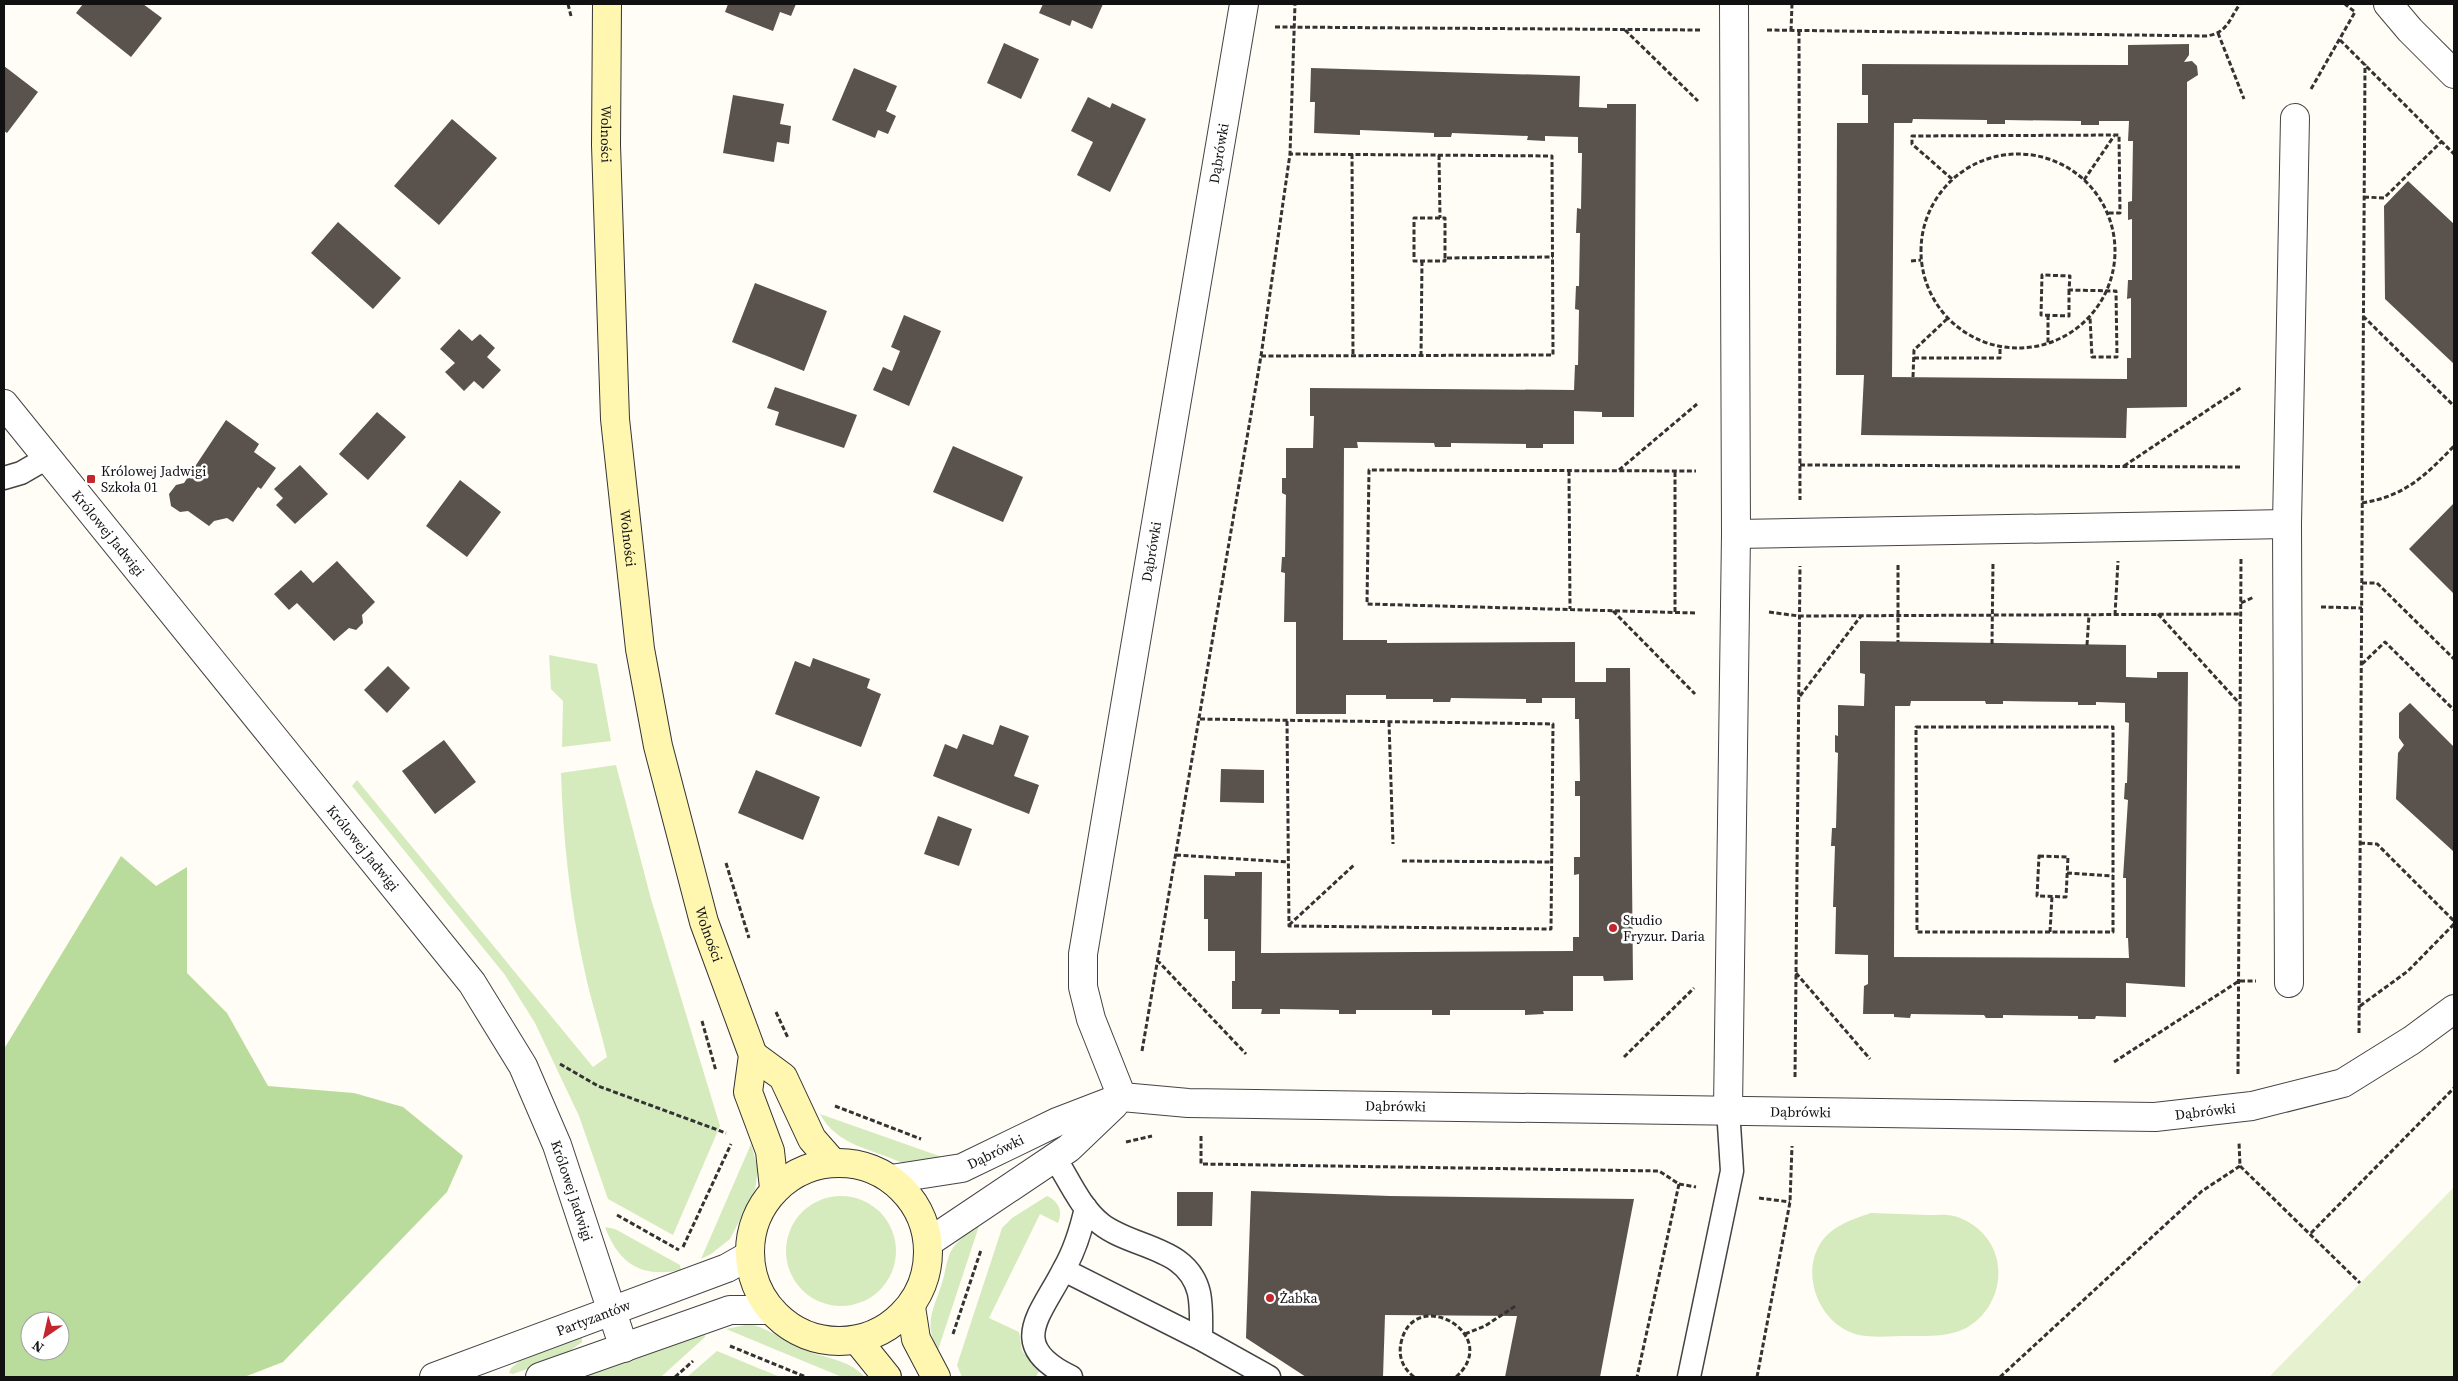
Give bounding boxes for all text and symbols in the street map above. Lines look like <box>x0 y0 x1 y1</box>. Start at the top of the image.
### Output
street label: Wolności <box>596 105 617 163</box>
street label: Dąbrówki <box>1204 122 1234 185</box>
place label: Królowej Jadwigi Szkoła 01 <box>101 461 206 497</box>
marker: Królowej Jadwigi Szkoła 01 <box>85 473 97 485</box>
street label: Królowej Jadwigi <box>67 486 149 580</box>
street label: Wolności <box>615 508 641 568</box>
street label: Dąbrówki <box>1136 520 1166 583</box>
street label: Królowej Jadwigi <box>322 801 404 895</box>
street label: Wolności <box>690 904 728 965</box>
place label: Studio Fryzur. Daria <box>1623 910 1706 946</box>
marker: Studio Fryzur. Daria <box>1607 922 1619 934</box>
street label: Dąbrówki <box>1365 1096 1426 1116</box>
street label: Dąbrówki <box>2174 1098 2237 1125</box>
street label: Dąbrówki <box>1770 1101 1831 1122</box>
street label: Dąbrówki <box>964 1130 1027 1174</box>
street label: Królowej Jadwigi <box>546 1137 598 1244</box>
place label: Żabka <box>1280 1288 1318 1308</box>
marker: Żabka <box>1264 1292 1276 1304</box>
street label: Partyzantów <box>553 1295 634 1341</box>
north arrow <box>20 1311 70 1361</box>
text: N <box>28 1336 48 1358</box>

